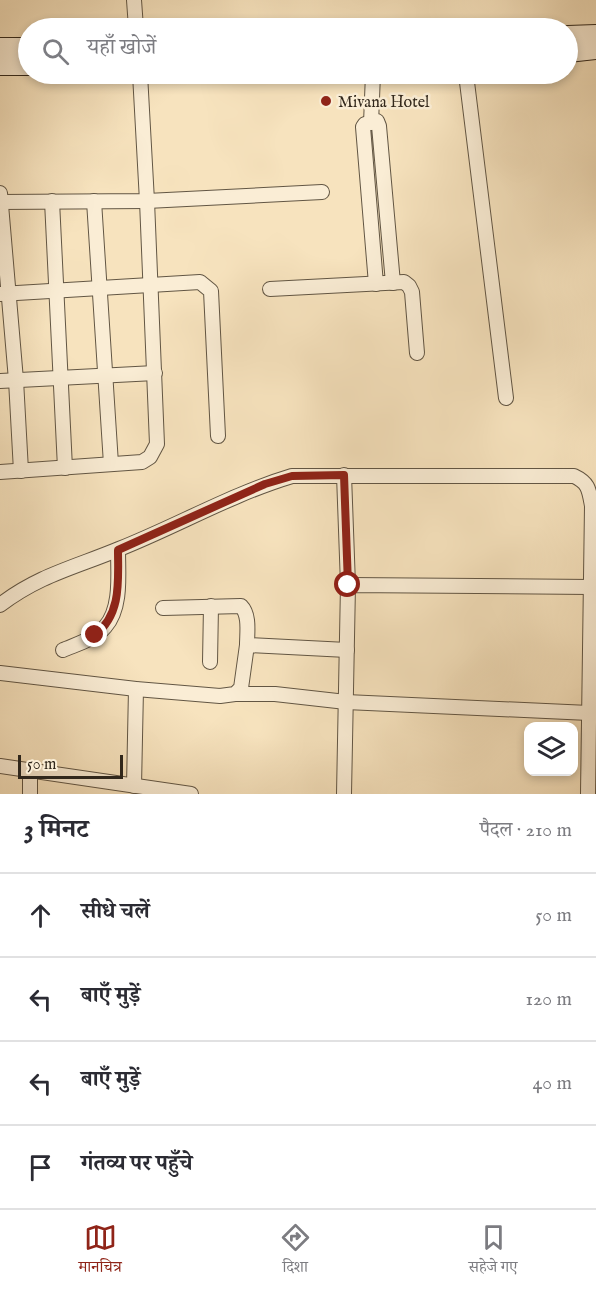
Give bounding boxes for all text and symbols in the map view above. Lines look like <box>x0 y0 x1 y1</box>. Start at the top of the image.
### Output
search box <box>18 18 578 84</box>
text: यहाँ खोजें <box>87 34 156 62</box>
icon: search <box>39 35 72 68</box>
place label: Mivana Hotel <box>338 93 430 113</box>
marker: Mivana Hotel <box>319 94 333 108</box>
route start <box>334 571 360 597</box>
route end <box>81 621 107 647</box>
map controls <box>524 722 578 776</box>
button: layers <box>524 722 578 776</box>
scale bar <box>18 752 123 780</box>
text: 50 m <box>27 755 56 775</box>
text: 3 मिनट <box>24 813 89 846</box>
text: पैदल · 210 m <box>480 818 572 843</box>
text: सीधे चलें <box>81 898 150 926</box>
icon: ahead <box>24 899 57 932</box>
text: 50 m <box>535 903 572 928</box>
text: बाएँ मुड़ें <box>81 982 140 1010</box>
icon: left <box>24 983 57 1016</box>
text: 120 m <box>526 987 572 1012</box>
text: बाएँ मुड़ें <box>81 1066 140 1094</box>
icon: left <box>24 1067 57 1100</box>
text: 40 m <box>533 1071 572 1096</box>
text: गंतव्य पर पहुँचे <box>81 1150 192 1178</box>
icon: arrive <box>24 1151 57 1184</box>
tab: मानचित्र <box>78 1221 122 1282</box>
tab: दिशा <box>279 1221 312 1282</box>
tab: सहेजे गए <box>469 1221 518 1282</box>

